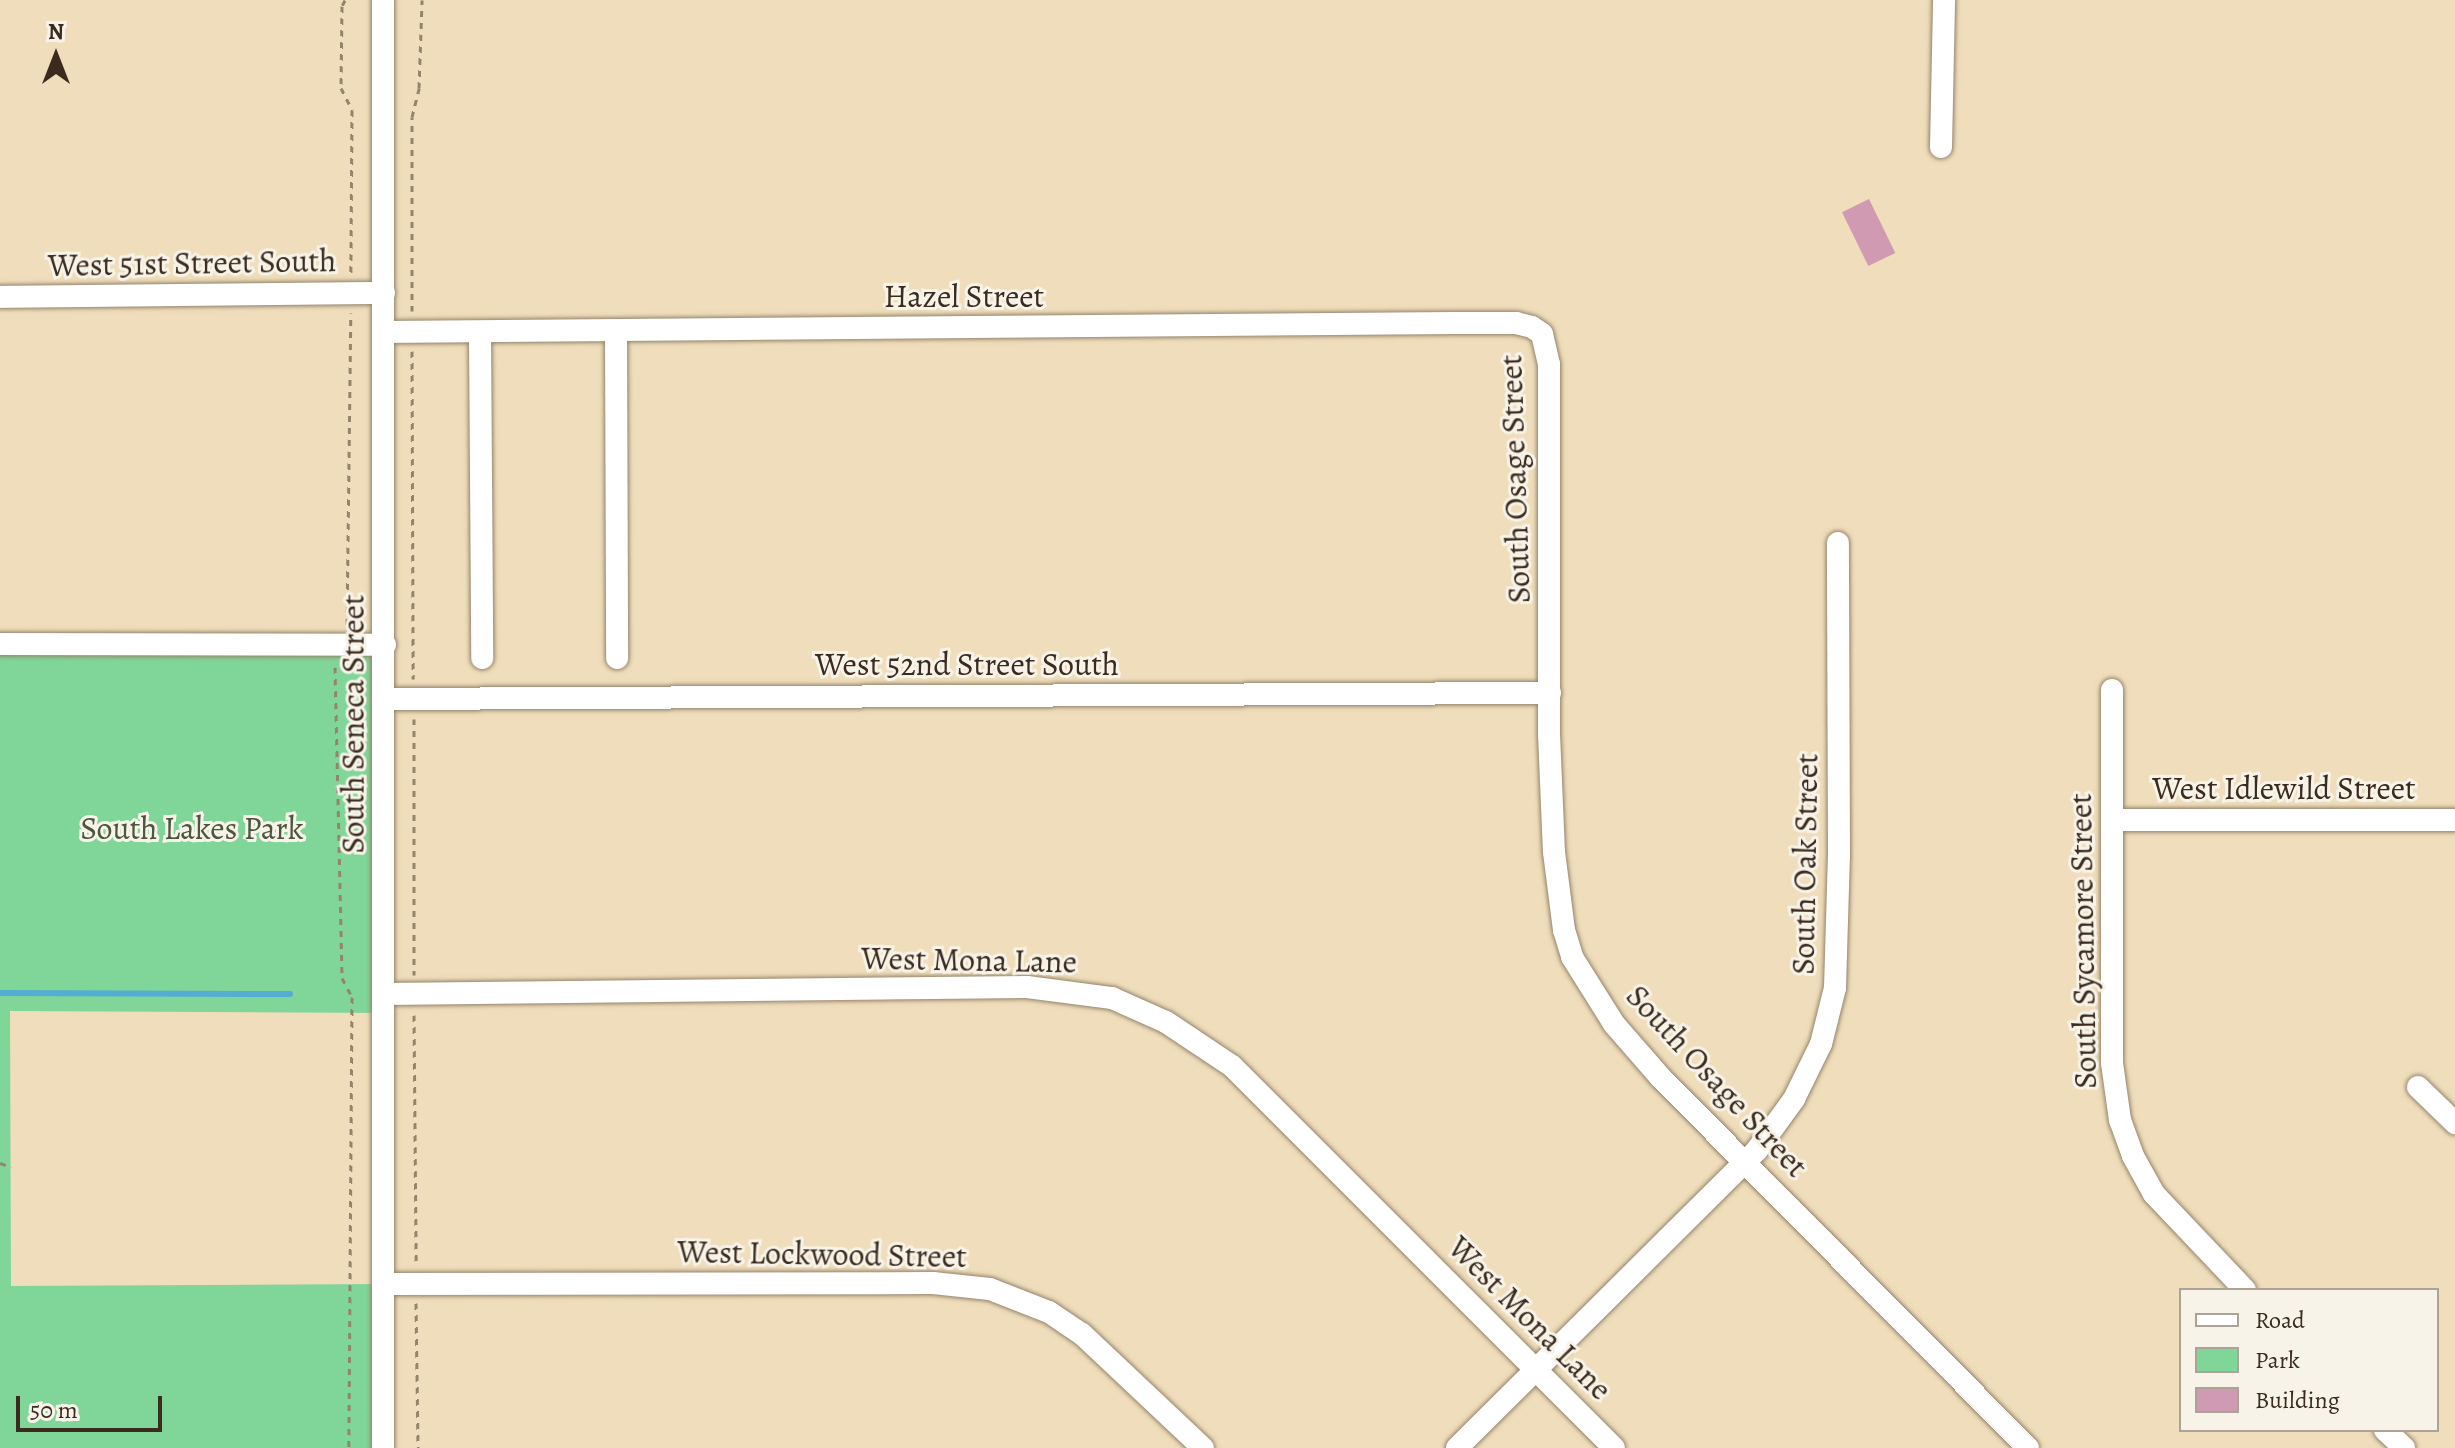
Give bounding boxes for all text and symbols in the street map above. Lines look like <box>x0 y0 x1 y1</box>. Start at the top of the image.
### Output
north arrow <box>16 16 96 96</box>
text: N <box>48 17 64 47</box>
street label: West 51st Street South <box>48 241 336 285</box>
street label: Hazel Street <box>884 277 1044 315</box>
street label: South Osage Street <box>1491 354 1539 604</box>
street label: South Seneca Street <box>334 594 372 854</box>
street label: West 52nd Street South <box>815 645 1119 683</box>
street label: South Oak Street <box>1784 753 1826 975</box>
street label: West Idlewild Street <box>2152 769 2416 807</box>
street label: South Sycamore Street <box>2061 793 2105 1089</box>
park label: South Lakes Park <box>80 809 304 847</box>
street label: West Mona Lane <box>861 939 1077 981</box>
street label: South Osage Street <box>1618 977 1816 1185</box>
street label: West Mona Lane <box>1440 1228 1620 1408</box>
street label: West Lockwood Street <box>677 1232 967 1276</box>
legend <box>2179 1288 2439 1432</box>
text: Road <box>2255 1304 2305 1336</box>
text: Park <box>2255 1344 2300 1376</box>
scale bar <box>20 1380 166 1430</box>
text: Building <box>2255 1384 2340 1416</box>
text: 50 m <box>30 1394 78 1426</box>

